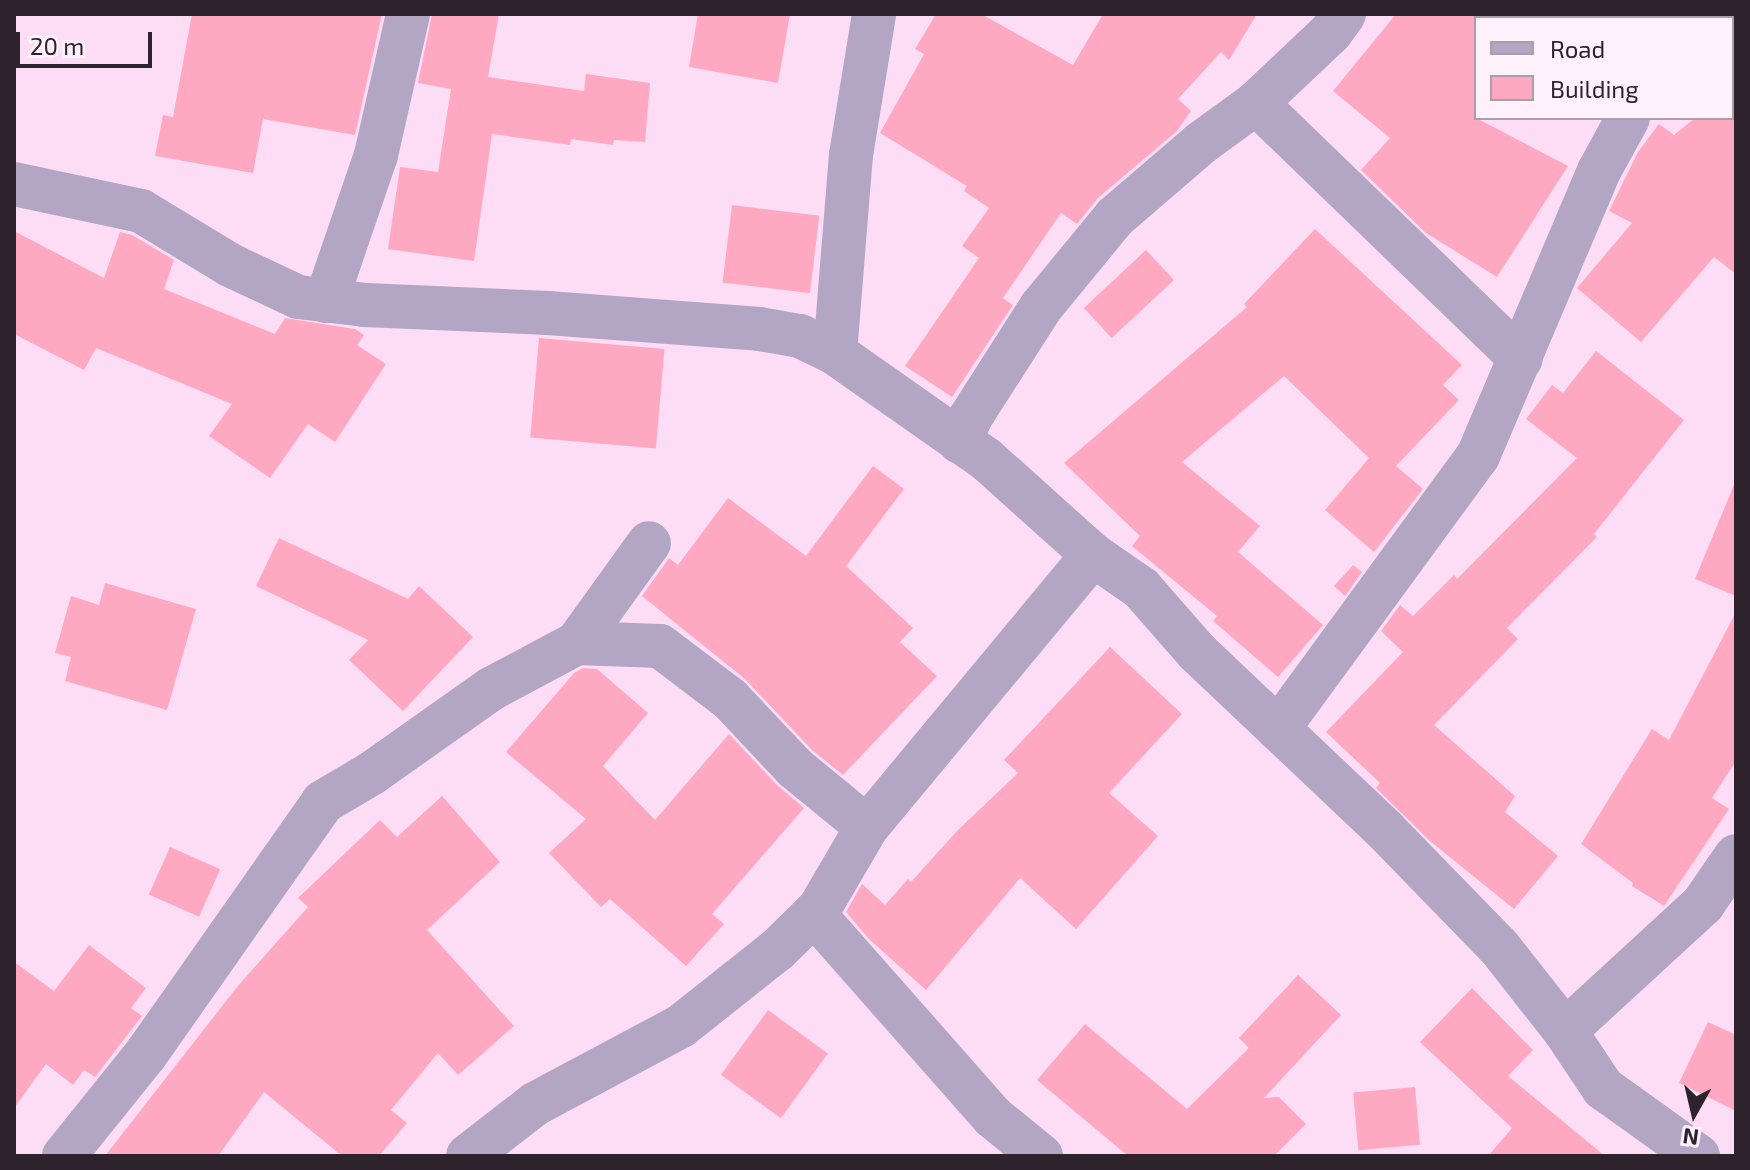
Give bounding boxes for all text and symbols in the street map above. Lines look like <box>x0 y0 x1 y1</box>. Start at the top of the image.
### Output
scale bar <box>20 16 156 66</box>
legend <box>1474 16 1734 120</box>
text: 20 m <box>30 31 84 60</box>
text: Road <box>1550 34 1605 63</box>
text: Building <box>1550 74 1639 103</box>
north arrow <box>1654 1074 1734 1154</box>
text: N <box>1681 1124 1700 1152</box>

